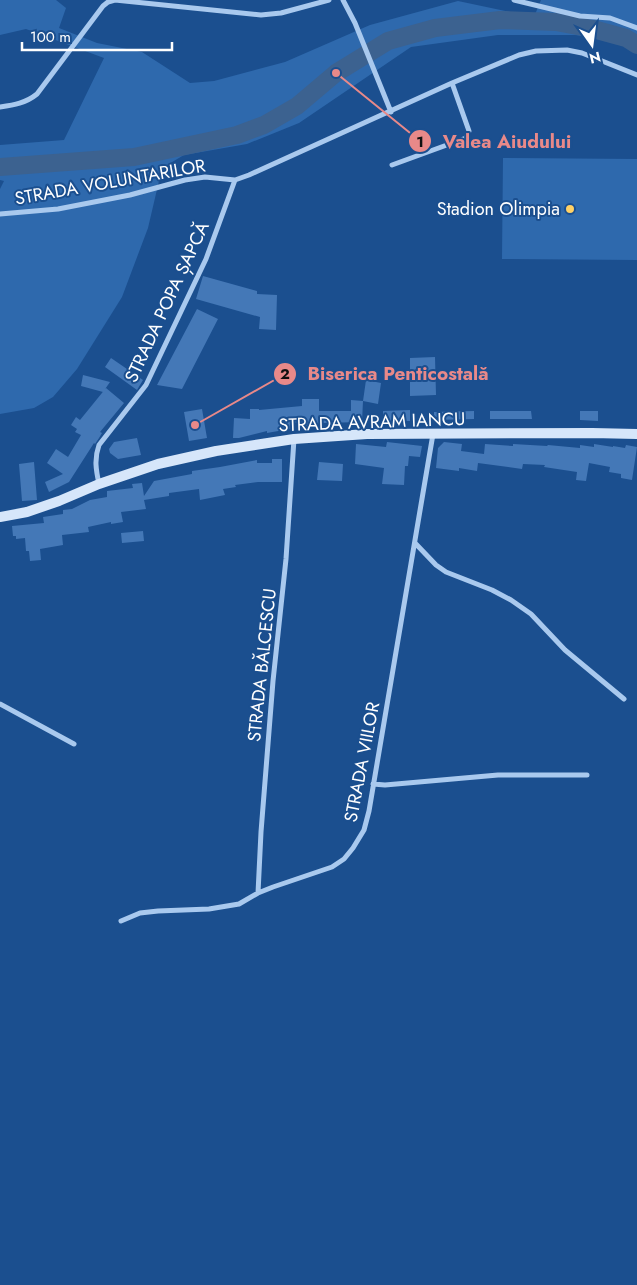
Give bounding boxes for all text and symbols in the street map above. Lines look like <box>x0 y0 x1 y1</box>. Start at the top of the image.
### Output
scale bar <box>22 20 172 52</box>
north arrow <box>567 20 617 70</box>
text: 100 m <box>30 26 71 48</box>
text: N <box>587 47 603 69</box>
callout: Valea Aiudului <box>408 124 581 158</box>
text: Valea Aiudului <box>442 128 571 155</box>
text: 1 <box>416 131 424 153</box>
street label: STRADA VOLUNTARILOR <box>13 152 207 212</box>
place label: Stadion Olimpia <box>437 196 560 222</box>
marker: Stadion Olimpia <box>564 203 576 215</box>
street label: STRADA POPA ȘAPCĂ <box>118 217 216 387</box>
callout: Biserica Penticostală <box>272 357 499 391</box>
text: Biserica Penticostală <box>307 360 489 387</box>
text: 2 <box>280 363 290 385</box>
street label: STRADA AVRAM IANCU <box>278 406 466 438</box>
street label: STRADA BĂLCESCU <box>241 587 283 743</box>
street label: STRADA VIILOR <box>338 700 386 824</box>

